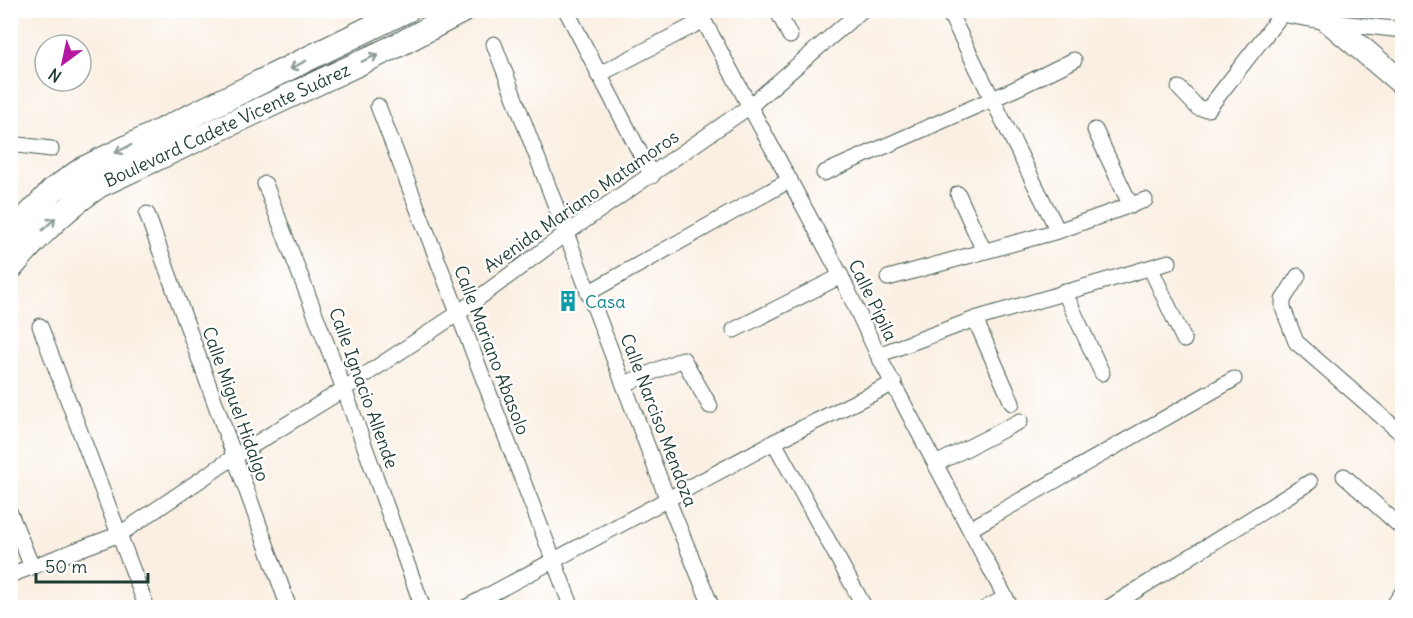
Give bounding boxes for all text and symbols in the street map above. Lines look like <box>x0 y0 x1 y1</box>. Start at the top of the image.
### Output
north arrow <box>33 33 93 93</box>
one-way arrow <box>360 52 378 63</box>
street label: Boulevard Cadete Vicente Suárez <box>100 58 354 192</box>
one-way arrow <box>290 60 308 71</box>
text: N <box>45 64 65 87</box>
street label: Avenida Mariano Matamoros <box>479 125 683 277</box>
one-way arrow <box>114 144 132 156</box>
one-way arrow <box>41 217 56 232</box>
street label: Calle Pípila <box>843 256 903 344</box>
street label: Calle Mariano Abasolo <box>449 262 535 438</box>
building icon: Casa <box>556 289 580 313</box>
place label: Casa <box>585 290 625 313</box>
street label: Calle Ignacio Allende <box>324 304 404 472</box>
street label: Calle Miguel Hidalgo <box>197 323 275 485</box>
street label: Calle Narciso Mendoza <box>615 330 703 510</box>
scale bar <box>36 546 148 584</box>
text: 50 m <box>45 555 87 578</box>

